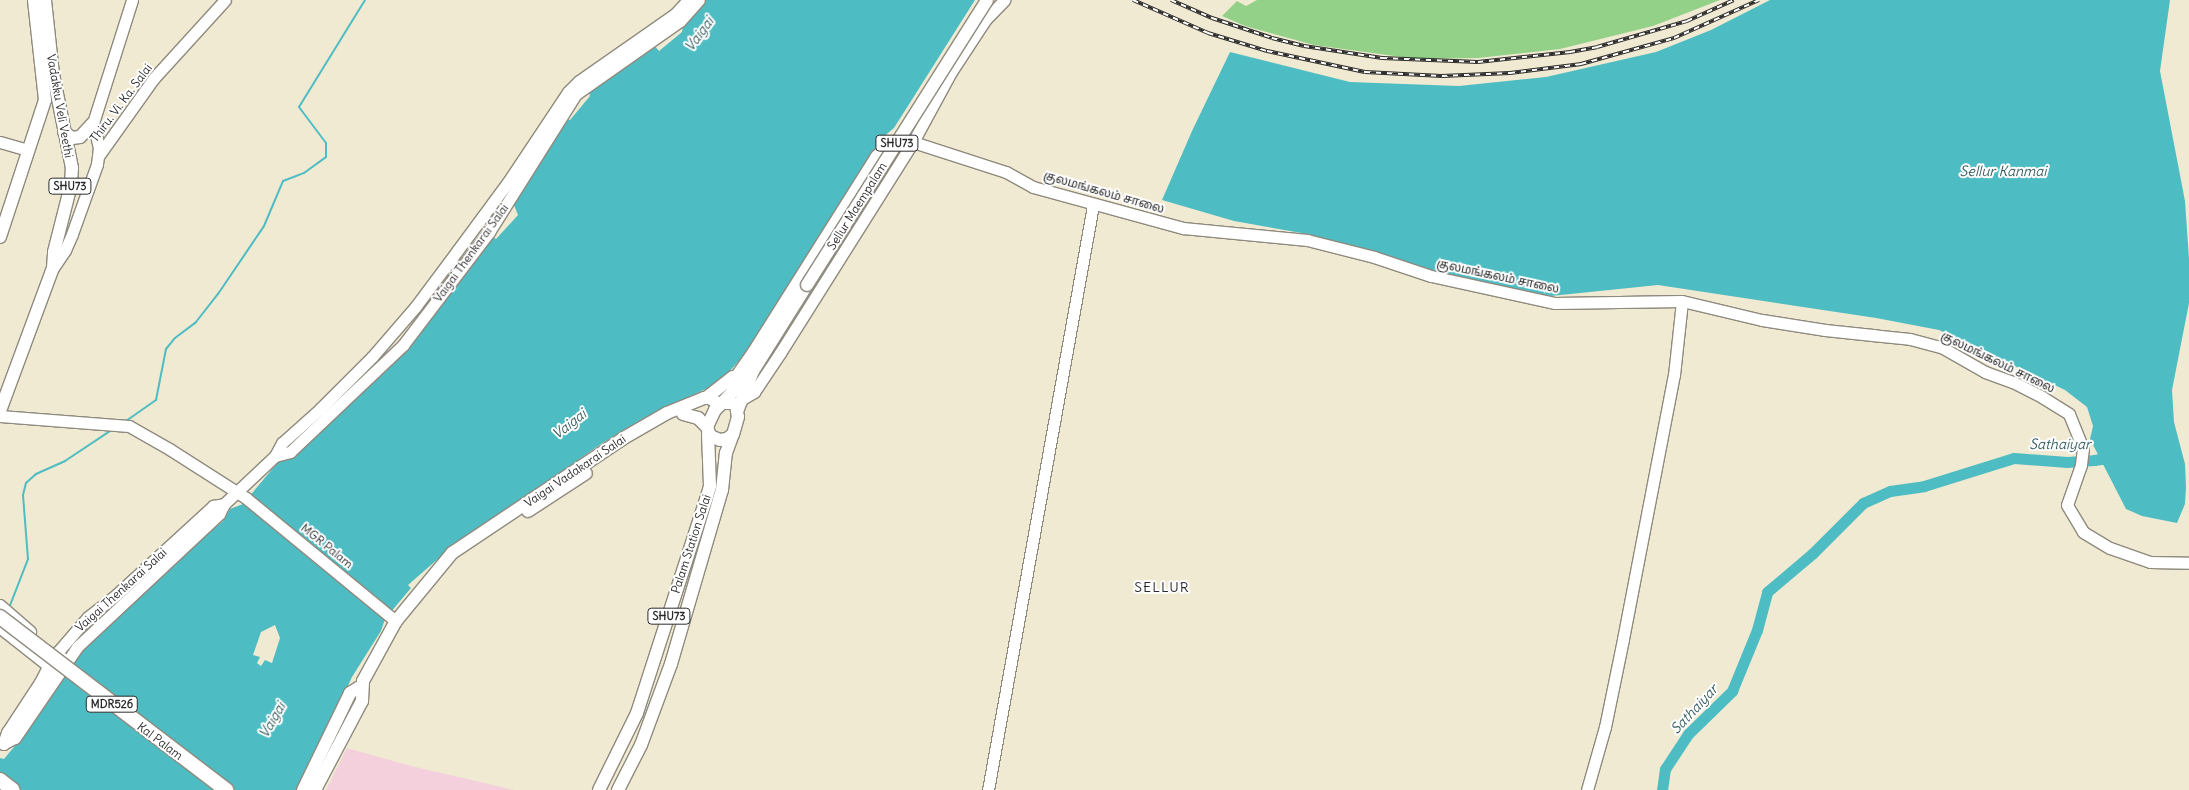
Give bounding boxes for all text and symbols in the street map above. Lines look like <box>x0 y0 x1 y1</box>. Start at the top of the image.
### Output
water label: Vaigai <box>681 14 717 54</box>
street label: Vadakku Veli Veethi <box>44 53 76 159</box>
street label: Thiru. Vi. Ka. Salai <box>87 61 155 145</box>
road number: SHU73 <box>874 134 920 152</box>
street label: Sellur Maempalam <box>824 160 890 252</box>
water label: Sellur Kanmai <box>1960 163 2046 179</box>
street label: குலமங்கலம் சாலை <box>1042 168 1166 216</box>
road number: SHU73 <box>48 178 92 195</box>
street label: Vaigai Thenkarai Salai <box>430 201 512 305</box>
street label: குலமங்கலம் சாலை <box>1435 256 1561 296</box>
street label: குலமங்கலம் சாலை <box>1939 328 2057 396</box>
water label: Vaigai <box>549 406 589 442</box>
street label: Vaigai Vadakarai Salai <box>522 432 628 510</box>
water label: Sathaiyar <box>2029 436 2091 452</box>
street label: Palam Station Salai <box>668 493 714 595</box>
street label: MGR Palam <box>298 521 356 571</box>
street label: Vaigai Thenkarai Salai <box>72 545 170 635</box>
district label: SELLUR <box>1134 579 1190 595</box>
road number: SHU73 <box>646 608 692 624</box>
water label: Sathaiyar <box>1667 681 1721 737</box>
road number: MDR526 <box>86 696 138 712</box>
water label: Vaigai <box>255 699 289 741</box>
street label: Kal Palam <box>134 719 186 763</box>

